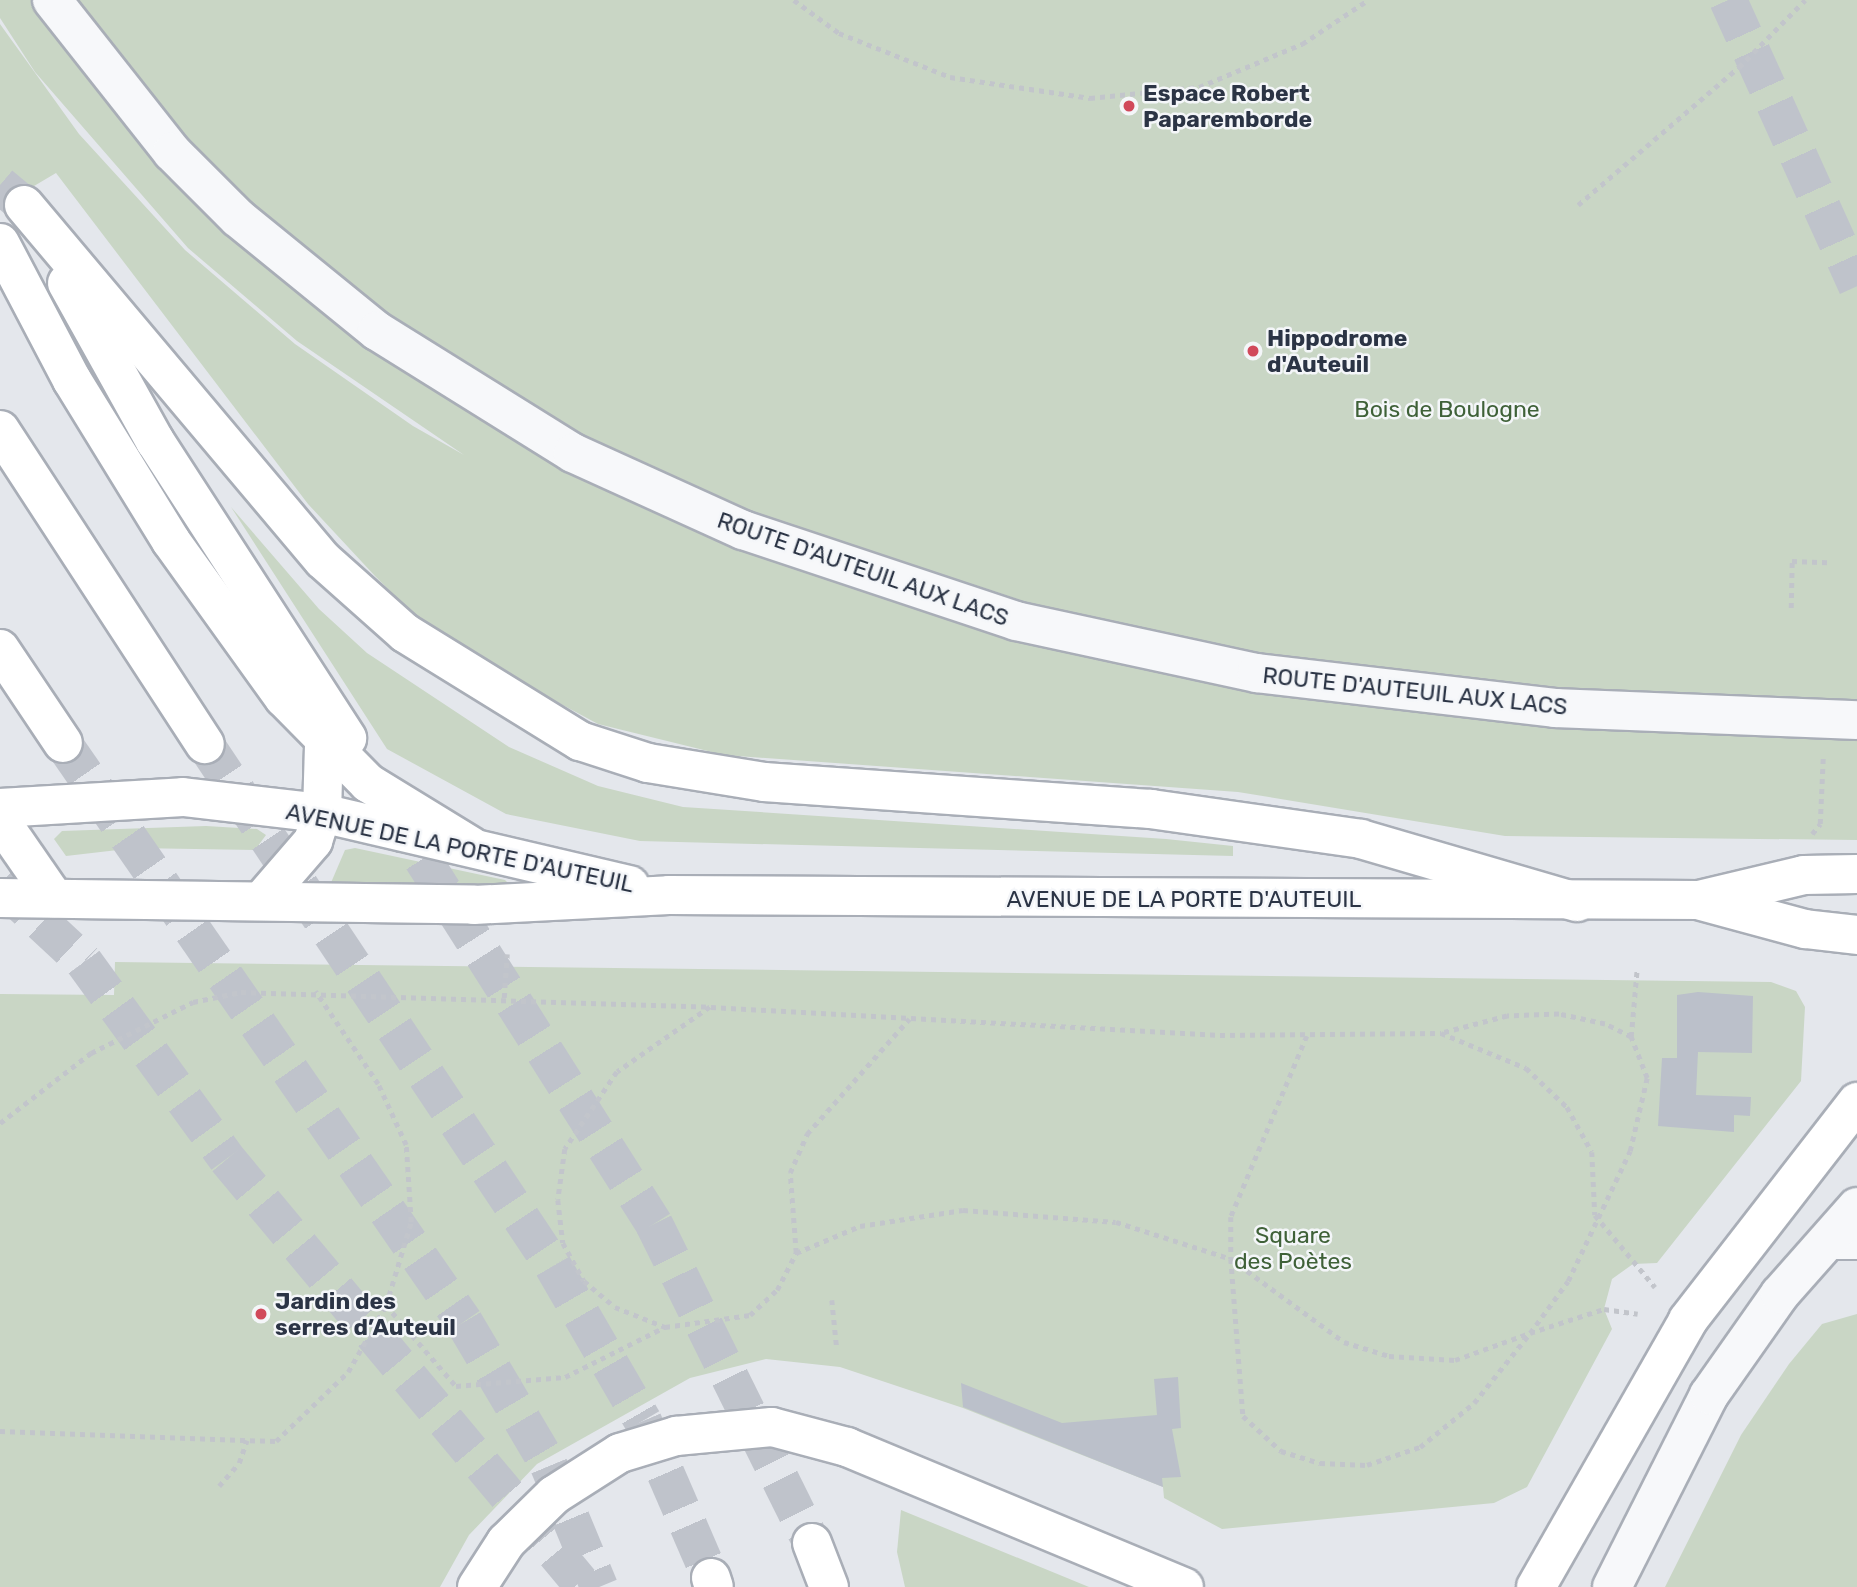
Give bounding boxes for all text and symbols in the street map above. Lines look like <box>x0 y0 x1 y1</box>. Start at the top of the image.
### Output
place label: Espace Robert Paparemborde <box>1143 79 1312 133</box>
marker: Espace Robert Paparemborde <box>1121 98 1137 114</box>
place label: Hippodrome d'Auteuil <box>1267 324 1407 378</box>
marker: Hippodrome d'Auteuil <box>1245 343 1261 359</box>
park label: Bois de Boulogne <box>1354 395 1540 423</box>
street label: ROUTE D'AUTEUIL AUX LACS <box>713 506 1013 632</box>
street label: ROUTE D'AUTEUIL AUX LACS <box>1261 661 1569 721</box>
street label: AVENUE DE LA PORTE D'AUTEUIL <box>283 798 637 898</box>
street label: AVENUE DE LA PORTE D'AUTEUIL <box>1006 885 1362 913</box>
park label: Square des Poètes <box>1234 1221 1352 1275</box>
place label: Jardin des serres d’Auteuil <box>275 1287 456 1341</box>
marker: Jardin des serres d’Auteuil <box>253 1306 269 1322</box>

